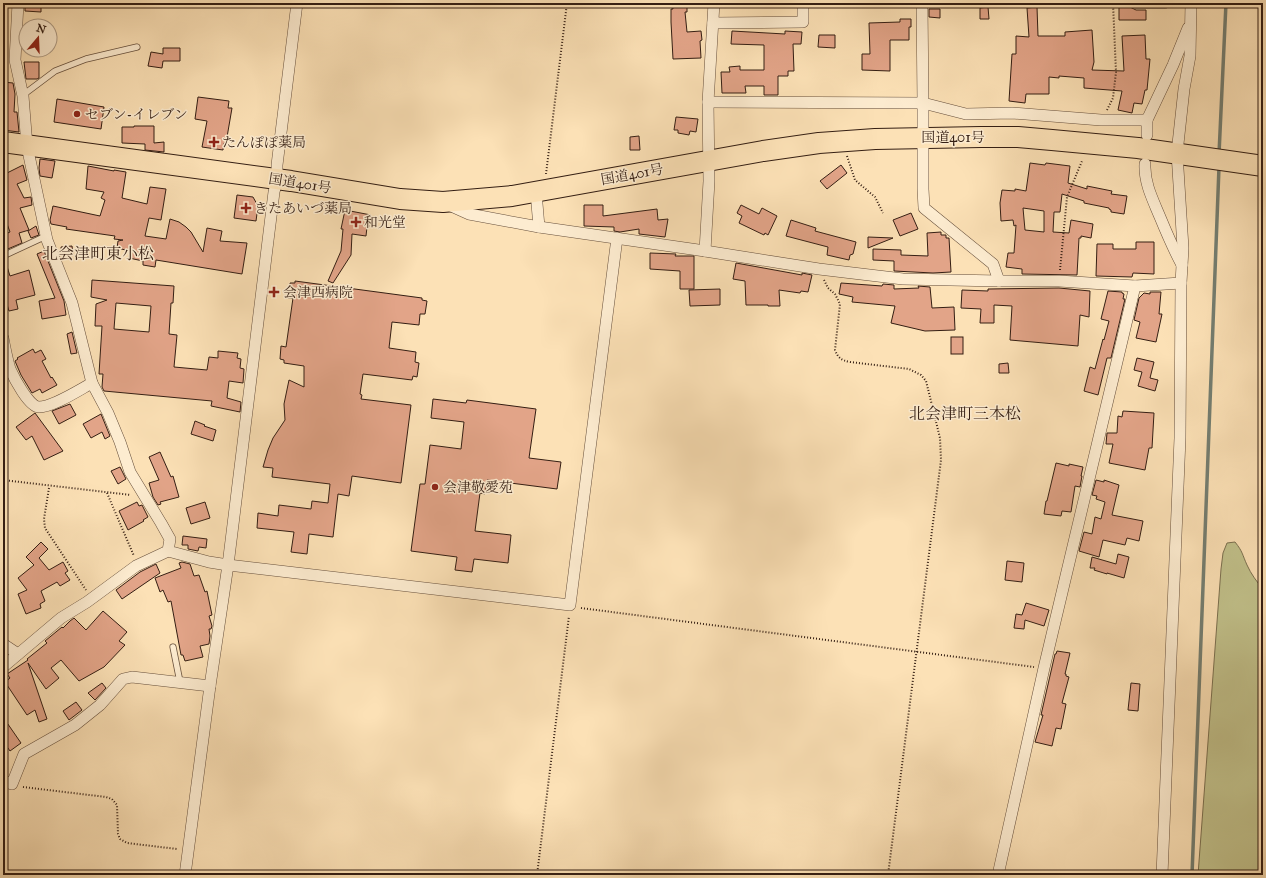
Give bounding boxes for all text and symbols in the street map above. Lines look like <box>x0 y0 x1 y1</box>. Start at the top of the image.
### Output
north arrow <box>18 18 58 58</box>
text: N <box>35 21 48 37</box>
place label: セブン-イレブン <box>85 106 188 123</box>
marker: セブン-イレブン <box>72 109 82 119</box>
street label: 国道401号 <box>921 129 985 146</box>
place label: たんぽぽ薬局 <box>222 134 306 151</box>
marker: たんぽぽ薬局 <box>209 137 219 147</box>
street label: 国道401号 <box>599 161 665 188</box>
street label: 国道401号 <box>267 170 333 197</box>
place label: きたあいづ薬局 <box>254 200 352 217</box>
marker: きたあいづ薬局 <box>241 203 251 213</box>
place label: 和光堂 <box>364 214 406 231</box>
marker: 和光堂 <box>351 217 361 227</box>
district label: 北会津町東小松 <box>42 244 154 263</box>
place label: 会津西病院 <box>283 284 353 301</box>
marker: 会津西病院 <box>268 286 280 298</box>
district label: 北会津町三本松 <box>909 404 1021 423</box>
place label: 会津敬愛苑 <box>443 479 513 496</box>
marker: 会津敬愛苑 <box>430 482 440 492</box>

